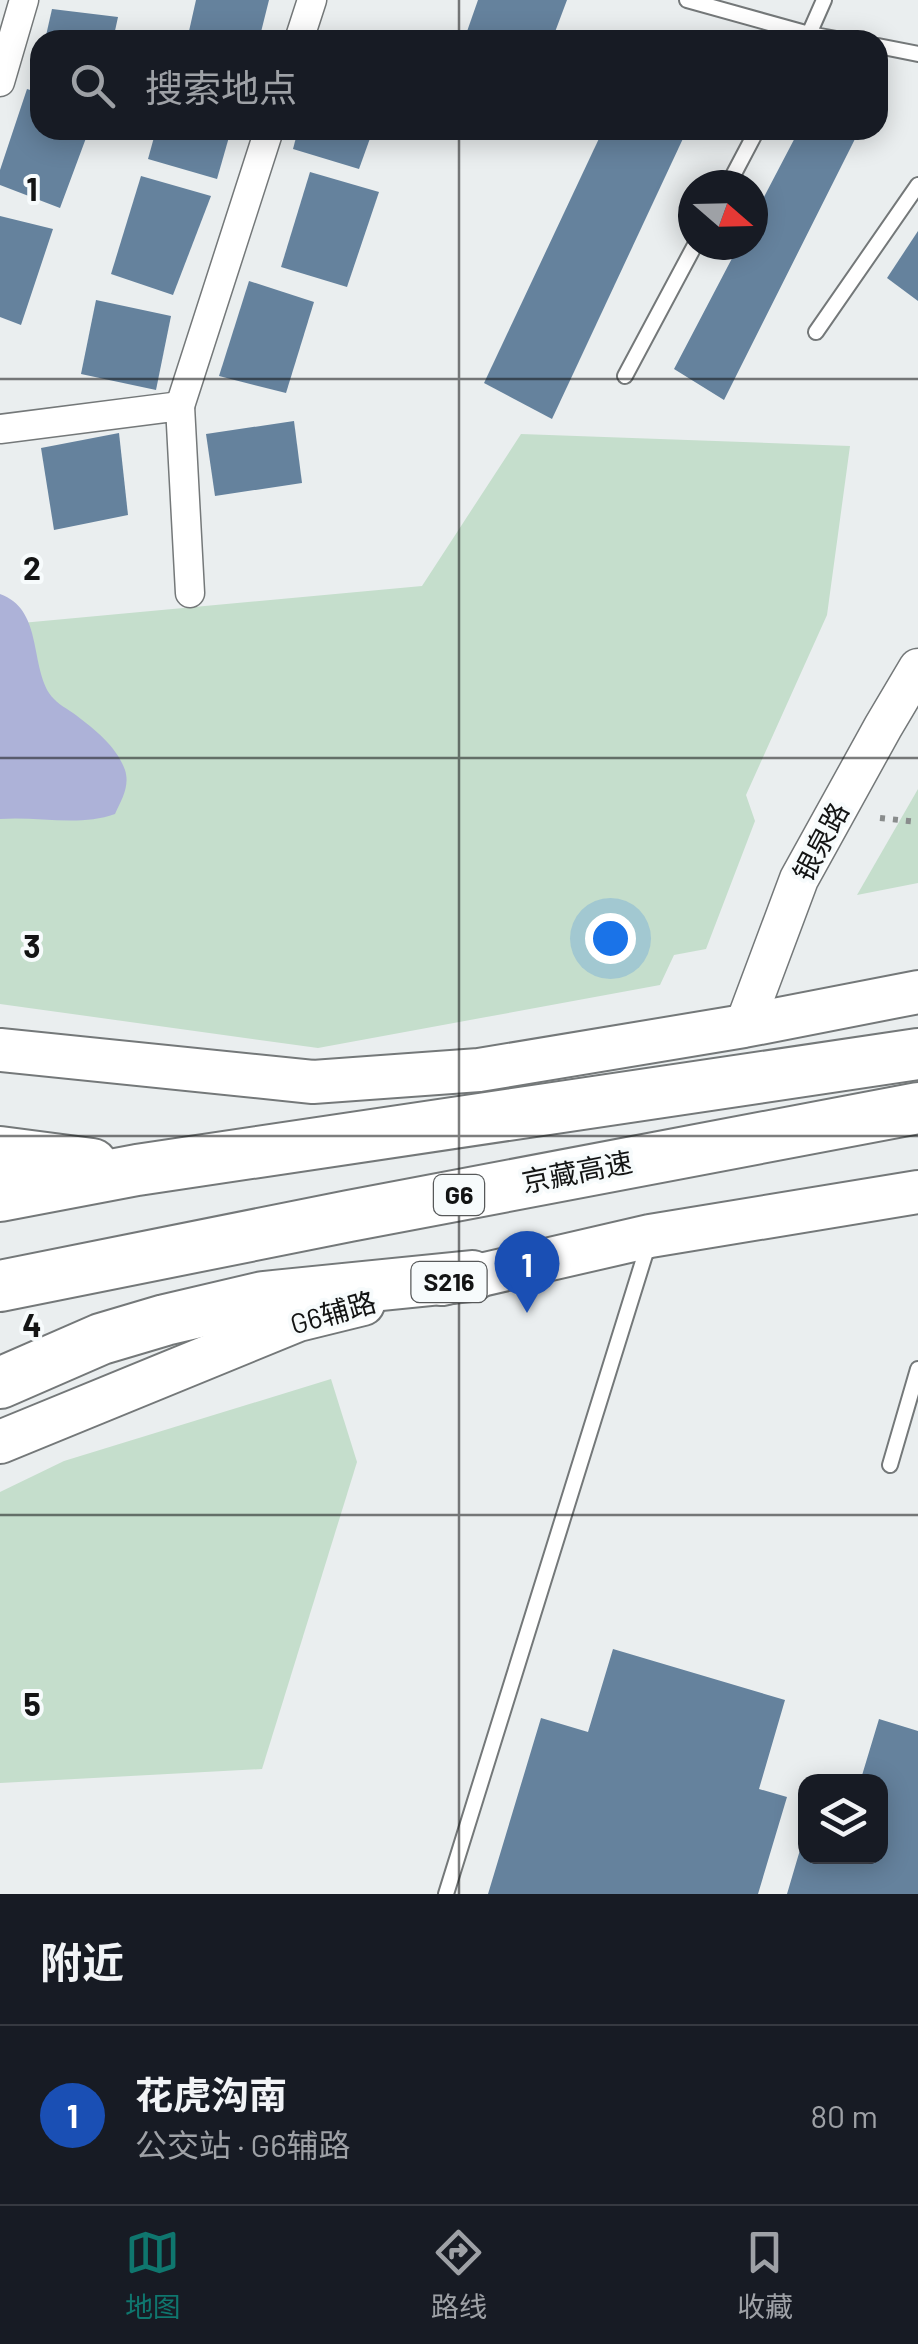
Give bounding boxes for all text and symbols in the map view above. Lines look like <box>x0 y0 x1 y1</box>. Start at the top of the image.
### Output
search box <box>30 30 888 140</box>
icon: search <box>65 58 120 113</box>
text: 搜索地点 <box>145 64 297 110</box>
text: 1 <box>26 169 38 207</box>
north arrow <box>678 170 768 260</box>
text: 2 <box>23 548 41 586</box>
street label: 银泉路 <box>785 796 855 887</box>
your location <box>585 913 636 964</box>
text: 3 <box>23 926 41 964</box>
street label: 京藏高速 <box>519 1144 635 1198</box>
road number: G6 <box>434 1175 484 1215</box>
pin: 1 <box>494 1230 560 1313</box>
road number: S216 <box>412 1262 486 1302</box>
street label: G6辅路 <box>286 1284 380 1340</box>
text: 4 <box>22 1305 42 1343</box>
text: 5 <box>23 1684 41 1722</box>
map controls <box>798 1774 888 1864</box>
button: layers <box>798 1774 888 1864</box>
text: 附近 <box>40 1936 124 1986</box>
text: 花虎沟南 <box>135 2071 287 2117</box>
text: 1 <box>67 2096 78 2134</box>
text: 80 m <box>810 2096 878 2134</box>
text: 公交站 · G6辅路 <box>135 2125 351 2163</box>
tab: 地图 <box>125 2225 181 2325</box>
tab: 路线 <box>431 2225 487 2325</box>
tab: 收藏 <box>737 2225 793 2325</box>

